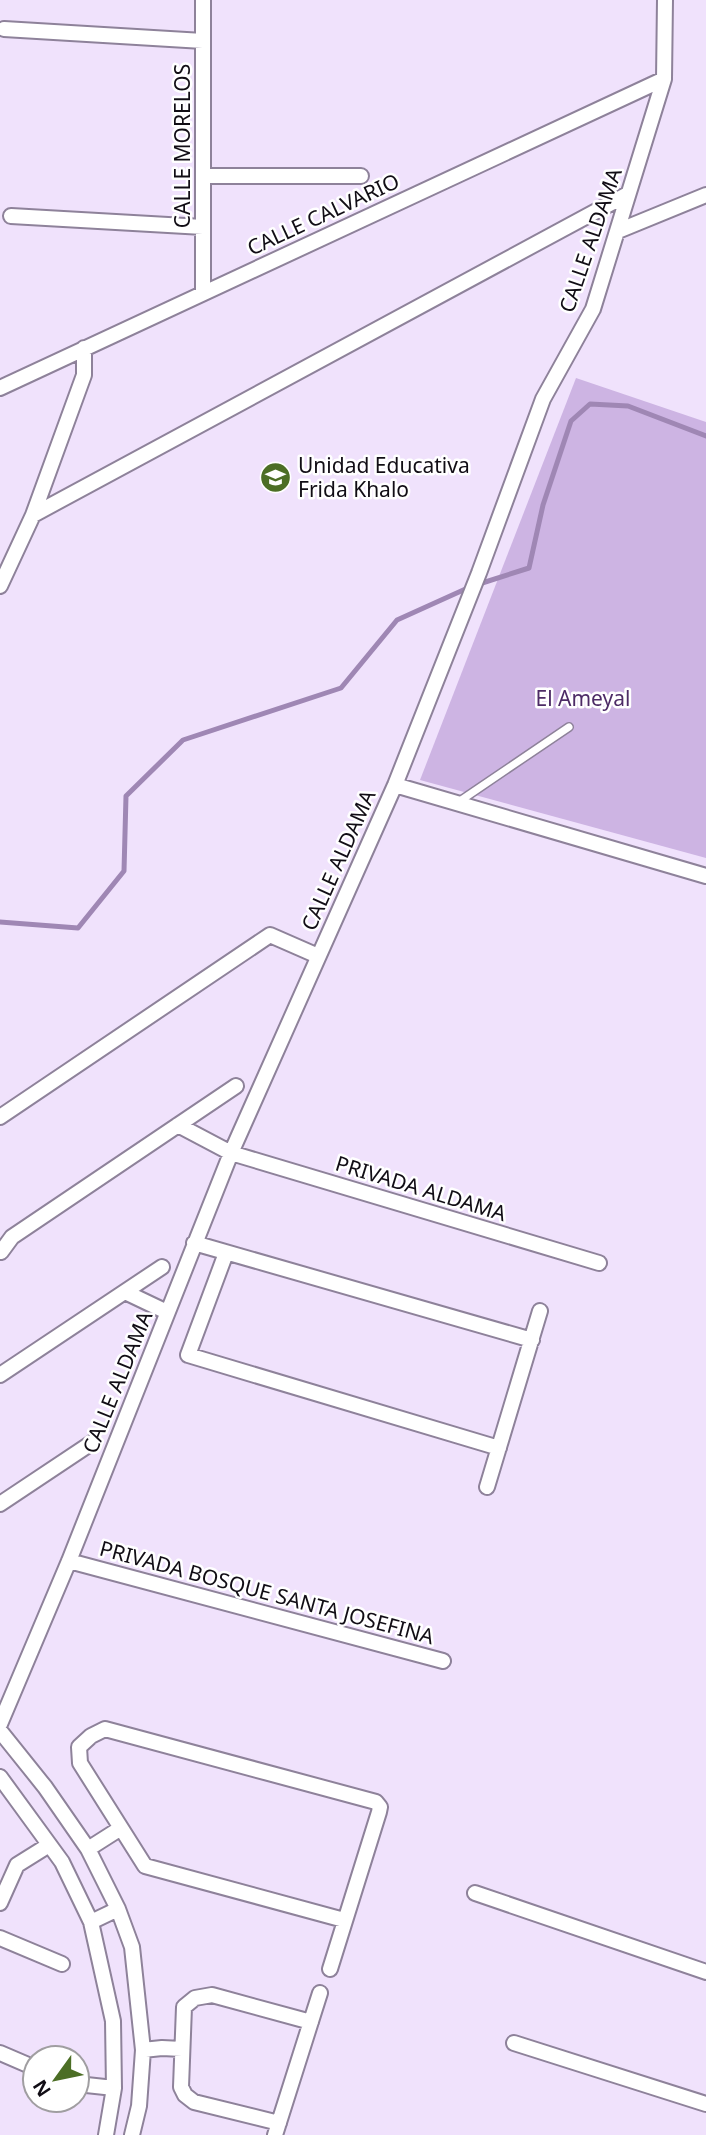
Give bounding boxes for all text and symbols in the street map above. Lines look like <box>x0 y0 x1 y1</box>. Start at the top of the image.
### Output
street label: CALLE MORELOS <box>168 64 196 228</box>
street label: CALLE ALDAMA <box>552 163 628 316</box>
street label: CALLE CALVARIO <box>242 166 404 262</box>
place label: Unidad Educativa Frida Khalo <box>298 451 470 503</box>
school or university icon: Unidad Educativa Frida Khalo <box>258 460 292 494</box>
park label: El Ameyal <box>536 684 630 712</box>
street label: CALLE ALDAMA <box>294 785 382 935</box>
street label: PRIVADA ALDAMA <box>332 1149 510 1227</box>
street label: CALLE ALDAMA <box>76 1306 158 1457</box>
street label: PRIVADA BOSQUE SANTA JOSEFINA <box>97 1534 438 1650</box>
north arrow <box>21 2044 91 2114</box>
text: N <box>27 2075 57 2102</box>

